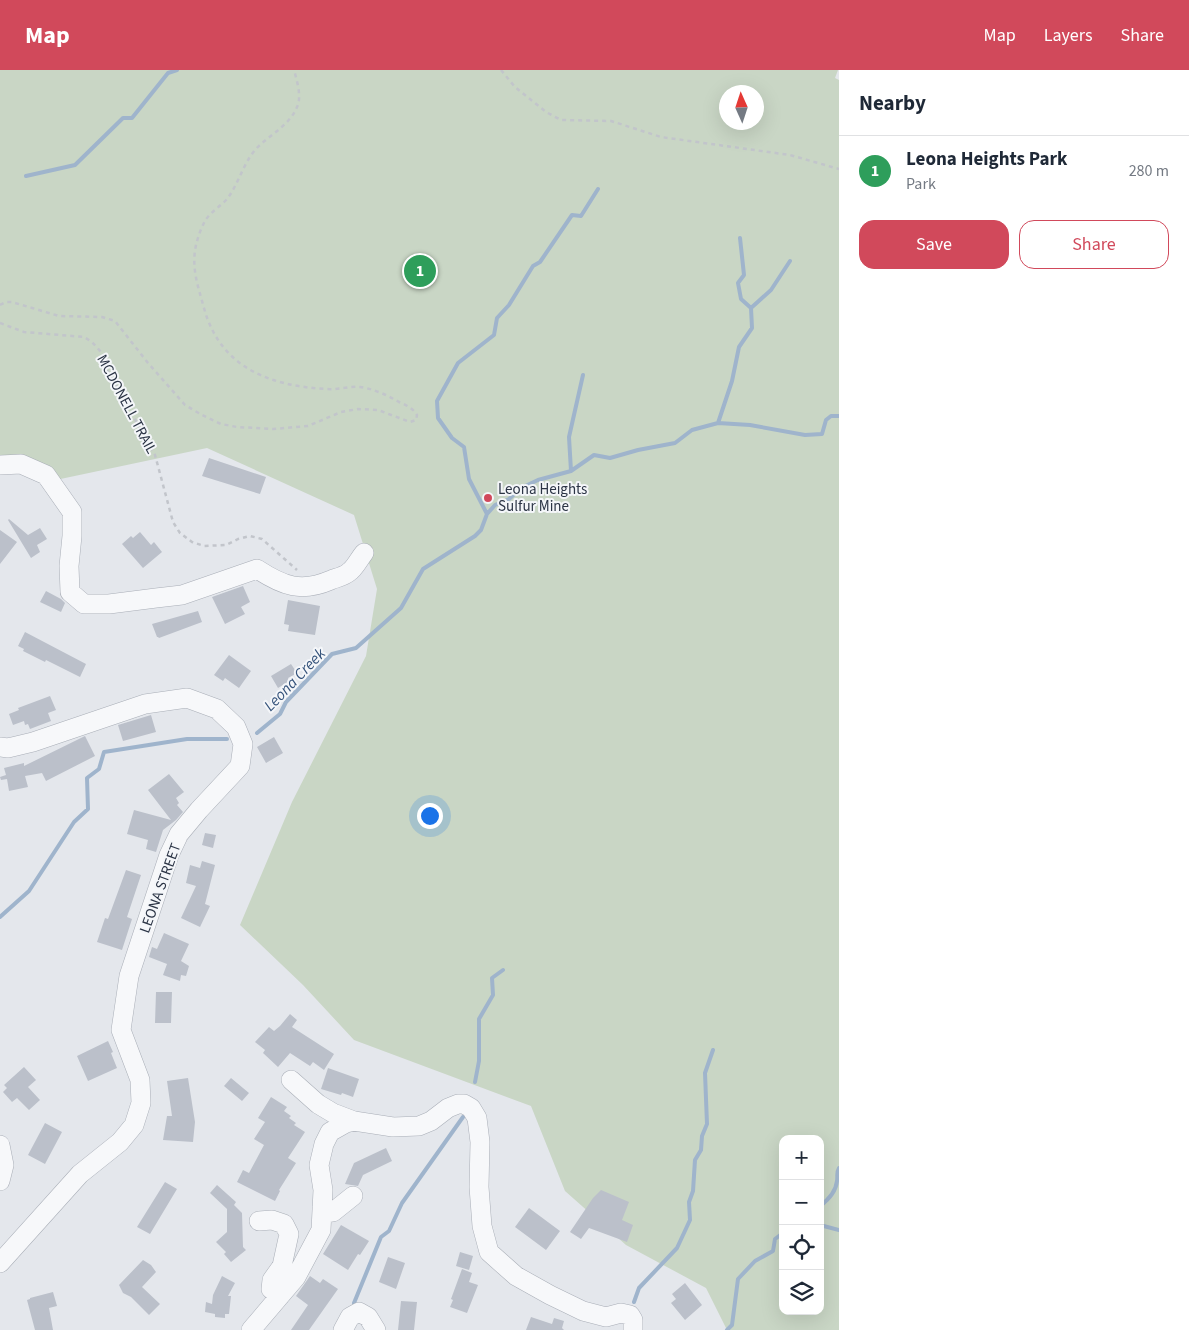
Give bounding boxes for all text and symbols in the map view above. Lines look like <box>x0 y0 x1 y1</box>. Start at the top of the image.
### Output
text: Map <box>25 18 70 53</box>
text: Map <box>984 23 1016 48</box>
text: Layers <box>1044 23 1093 48</box>
text: Share <box>1121 23 1164 48</box>
north arrow <box>719 85 764 130</box>
text: Nearby <box>859 88 926 118</box>
text: Leona Heights Park <box>906 146 1068 173</box>
text: 1 <box>871 160 879 182</box>
text: 280 m <box>1129 160 1169 182</box>
text: Park <box>906 173 936 195</box>
button: Save <box>859 220 1009 269</box>
button: Share <box>1019 220 1169 269</box>
pin: 1 <box>404 252 436 290</box>
street label: MCDONELL TRAIL <box>92 351 162 458</box>
place label: Leona Heights Sulfur Mine <box>498 479 587 517</box>
marker: Leona Heights Sulfur Mine <box>482 492 494 504</box>
water label: Leona Creek <box>259 643 331 716</box>
your location <box>417 803 443 829</box>
street label: LEONA STREET <box>135 840 186 936</box>
map controls <box>779 1135 824 1315</box>
button: + <box>779 1135 824 1180</box>
button: − <box>779 1180 824 1225</box>
button: locate <box>779 1225 824 1270</box>
button: layers <box>779 1270 824 1315</box>

